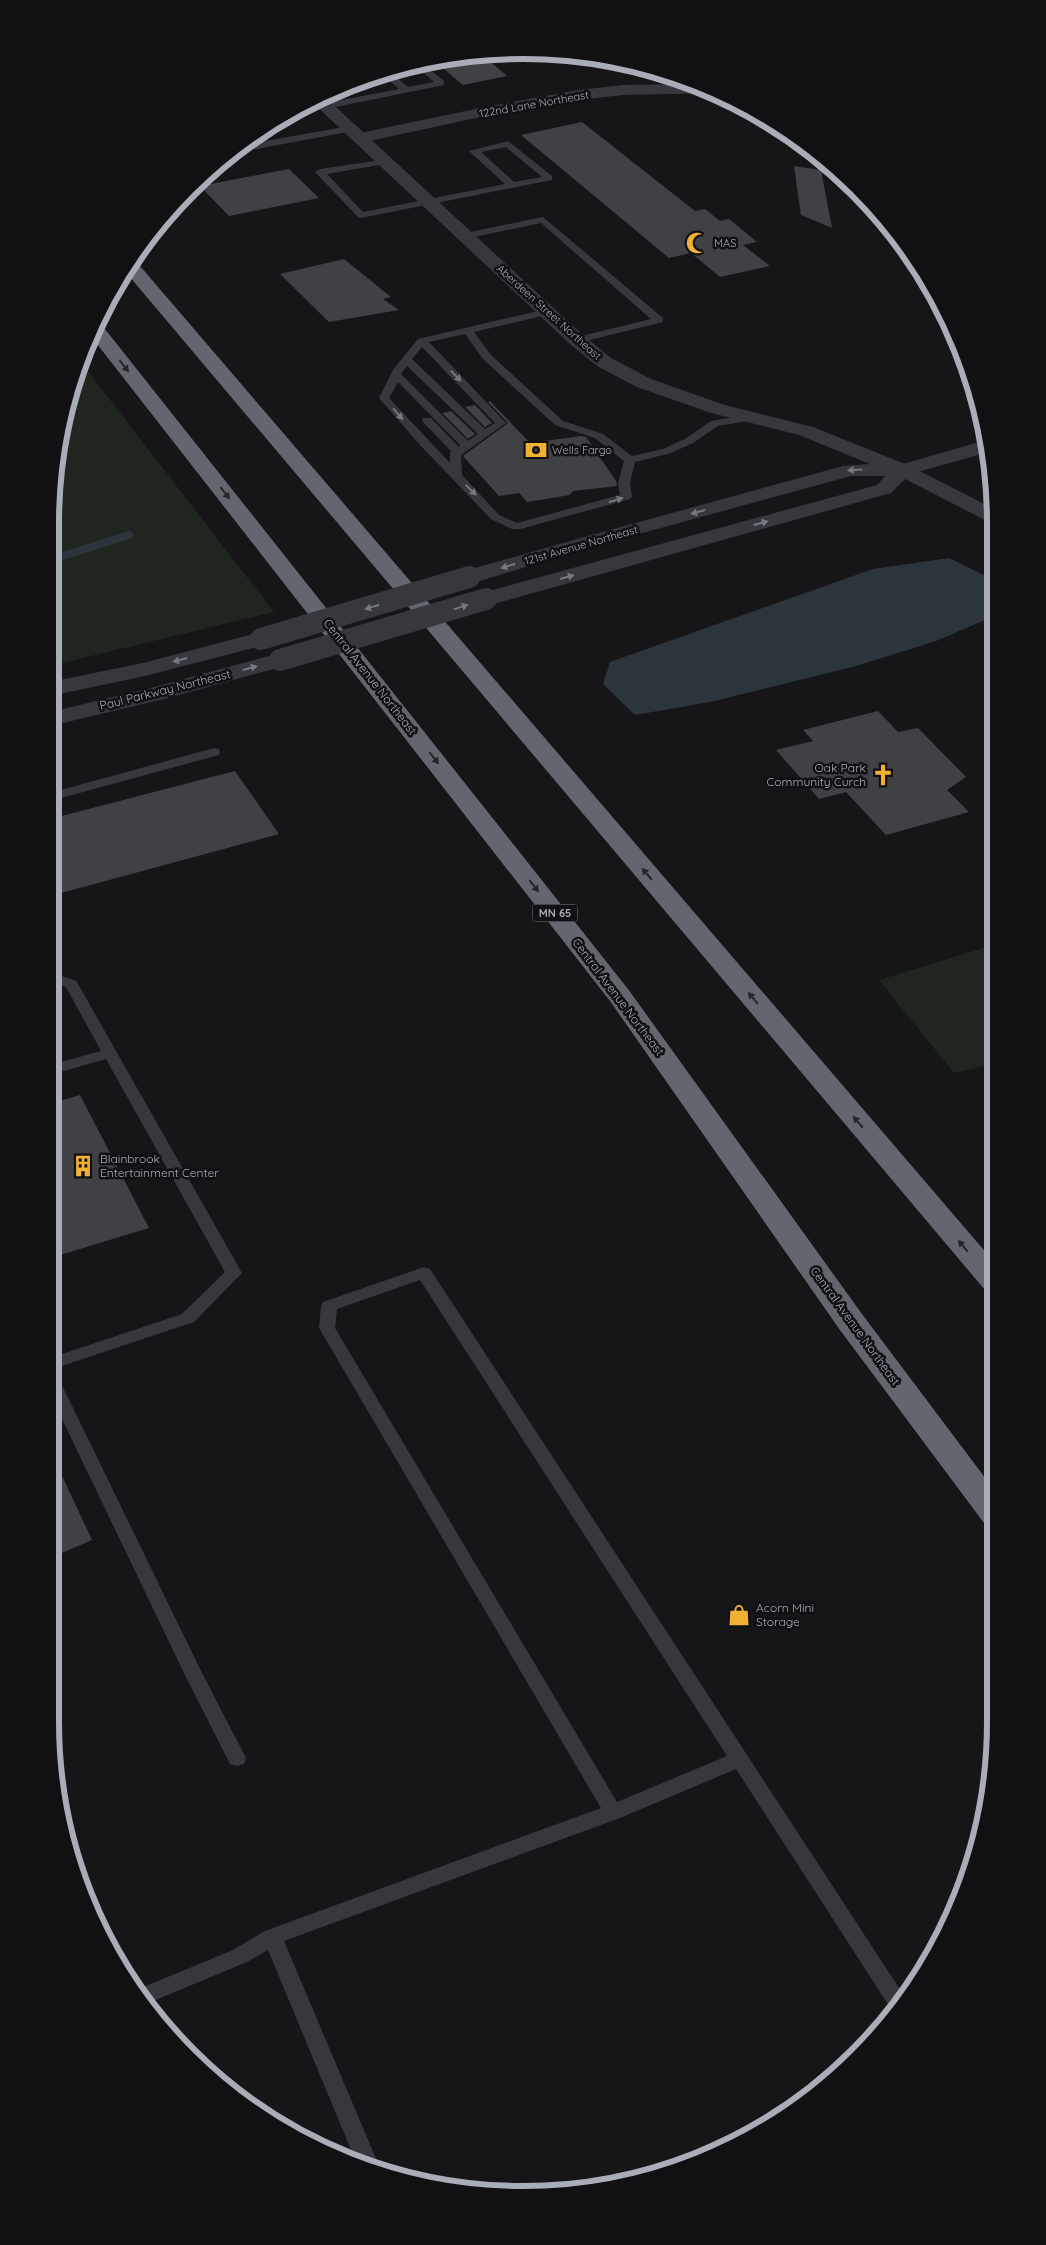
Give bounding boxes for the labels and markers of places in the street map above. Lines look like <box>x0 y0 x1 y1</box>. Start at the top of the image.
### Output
mosque icon: MAS <box>684 230 710 256</box>
place label: MAS <box>714 236 736 250</box>
bank icon: Wells Fargo <box>523 437 549 463</box>
place label: Wells Fargo <box>552 443 612 457</box>
place label: Oak Park Community Curch <box>766 760 866 789</box>
church icon: Oak Park Community Curch <box>870 762 896 788</box>
place label: Blainbrook Entertainment Center <box>100 1151 219 1180</box>
building icon: Blainbrook Entertainment Center <box>70 1153 96 1179</box>
place label: Acorn Mini Storage <box>756 1600 814 1629</box>
shop icon: Acorn Mini Storage <box>726 1602 752 1628</box>

